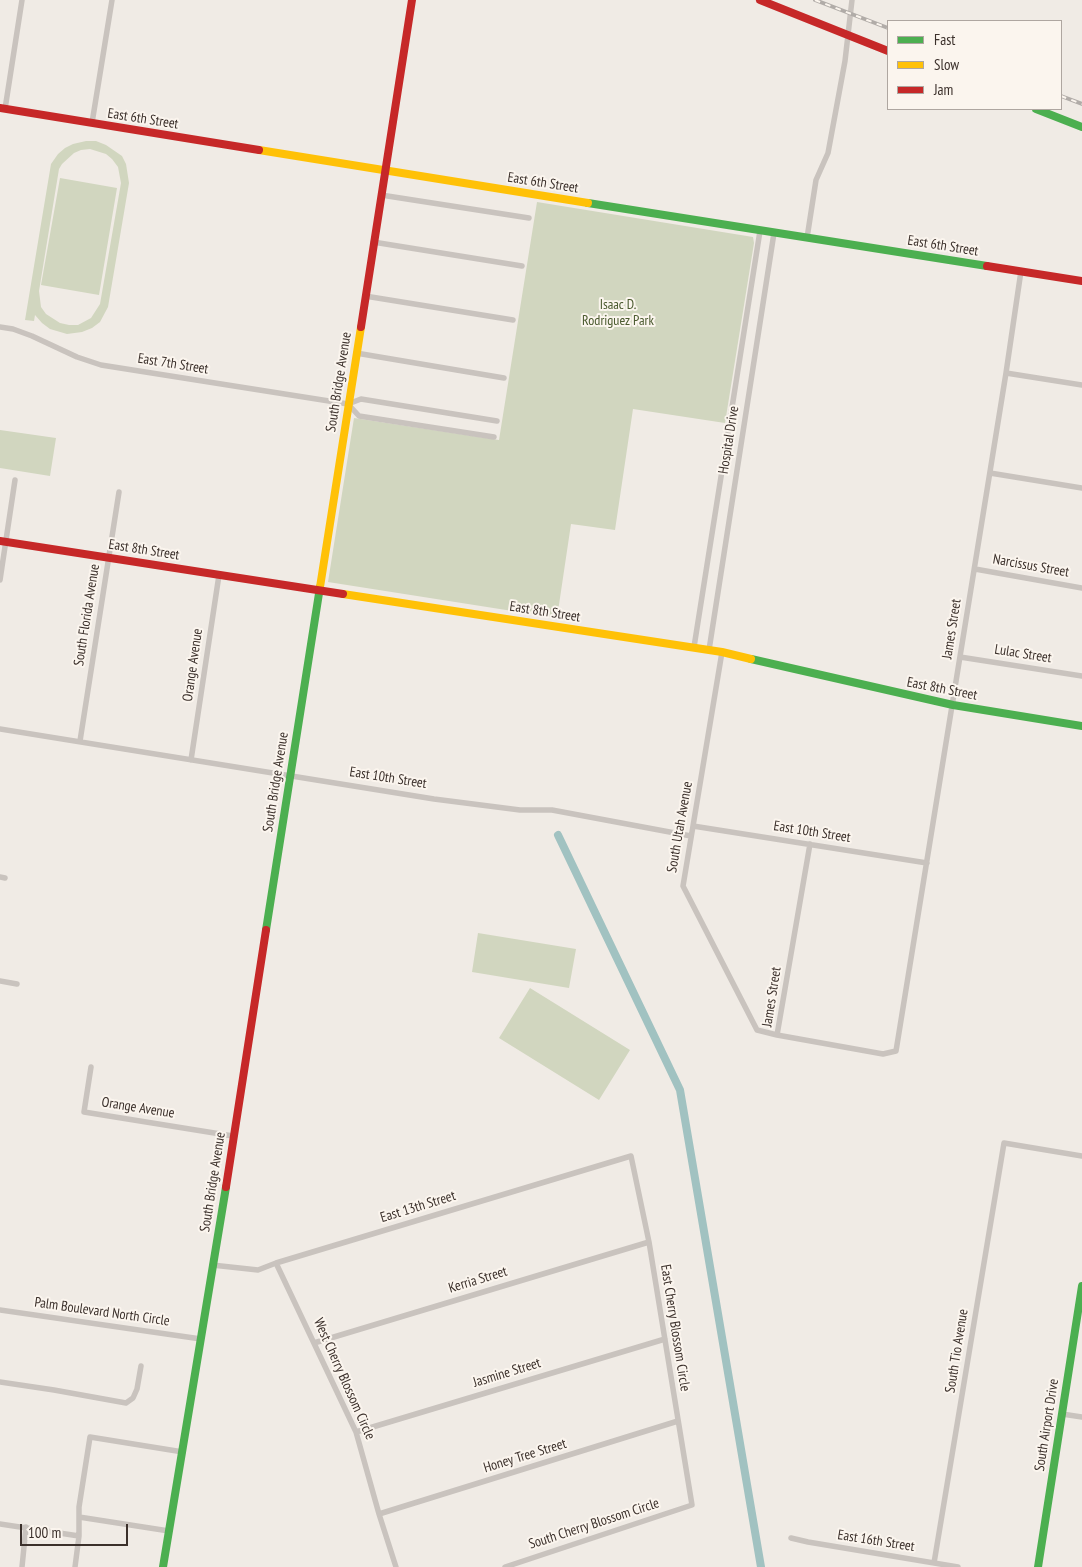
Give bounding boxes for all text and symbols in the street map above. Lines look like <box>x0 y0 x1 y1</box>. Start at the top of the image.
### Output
legend <box>887 20 1062 110</box>
text: Fast <box>934 30 955 49</box>
text: Slow <box>934 55 959 74</box>
text: Jam <box>934 80 953 99</box>
street label: East 6th Street <box>106 105 180 133</box>
street label: East 6th Street <box>506 169 580 197</box>
street label: East 6th Street <box>906 232 980 260</box>
park label: Isaac D. Rodriguez Park <box>582 297 654 330</box>
street label: South Bridge Avenue <box>323 331 355 433</box>
street label: East 7th Street <box>136 350 210 378</box>
street label: Hospital Drive <box>715 405 743 475</box>
street label: East 8th Street <box>107 536 181 564</box>
street label: Narcissus Street <box>992 551 1070 581</box>
street label: South Florida Avenue <box>71 563 103 667</box>
street label: East 8th Street <box>508 598 582 626</box>
street label: James Street <box>939 598 965 660</box>
street label: Orange Avenue <box>180 627 206 703</box>
street label: Lulac Street <box>993 641 1053 667</box>
street label: East 8th Street <box>905 674 979 704</box>
street label: South Bridge Avenue <box>260 731 292 833</box>
street label: East 10th Street <box>348 764 428 792</box>
street label: South Utah Avenue <box>664 780 696 874</box>
street label: East 10th Street <box>772 818 852 846</box>
street label: James Street <box>759 966 785 1028</box>
street label: Orange Avenue <box>100 1094 176 1122</box>
street label: South Bridge Avenue <box>197 1131 229 1233</box>
street label: East 13th Street <box>378 1188 458 1226</box>
street label: Kerria Street <box>447 1263 509 1297</box>
street label: East Cherry Blossom Circle <box>657 1263 693 1393</box>
street label: Palm Boulevard North Circle <box>33 1294 171 1330</box>
street label: South Tio Avenue <box>942 1308 972 1394</box>
street label: West Cherry Blossom Circle <box>310 1316 378 1442</box>
street label: Jasmine Street <box>471 1355 543 1391</box>
street label: South Airport Drive <box>1031 1378 1063 1472</box>
street label: Honey Tree Street <box>482 1435 568 1477</box>
street label: South Cherry Blossom Circle <box>527 1495 661 1553</box>
scale bar <box>22 1514 130 1546</box>
text: 100 m <box>28 1523 61 1542</box>
street label: East 16th Street <box>836 1527 916 1555</box>

